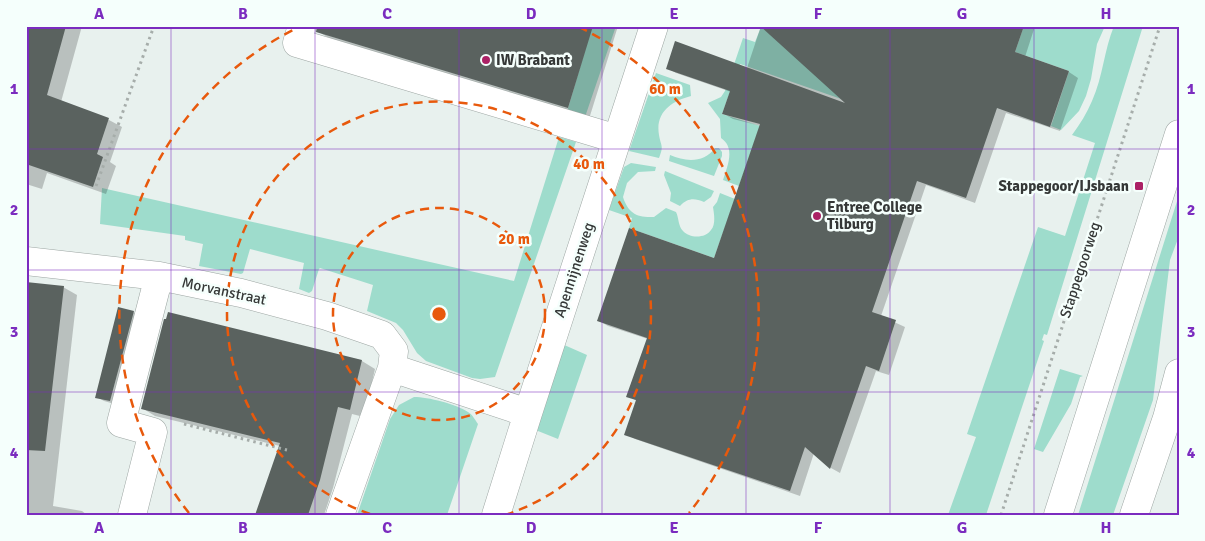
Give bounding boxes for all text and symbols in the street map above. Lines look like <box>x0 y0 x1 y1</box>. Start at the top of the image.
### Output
text: A <box>94 4 105 24</box>
text: B <box>238 4 248 24</box>
text: C <box>382 4 392 24</box>
text: D <box>526 4 537 24</box>
text: E <box>669 4 679 24</box>
text: F <box>814 4 823 24</box>
text: G <box>957 4 967 24</box>
text: H <box>1101 4 1111 24</box>
place label: IW Brabant <box>496 51 570 69</box>
marker: IW Brabant <box>480 54 492 66</box>
text: 1 <box>10 79 19 99</box>
text: 1 <box>1187 79 1196 99</box>
text: 60 m <box>649 80 681 98</box>
text: 40 m <box>573 155 605 173</box>
place label: Stappegoor/IJsbaan <box>998 177 1129 195</box>
marker: Stappegoor/IJsbaan <box>1133 180 1145 192</box>
place label: Entree College Tilburg <box>827 198 922 233</box>
text: 2 <box>10 200 18 220</box>
text: 2 <box>1187 200 1195 220</box>
marker: Entree College Tilburg <box>811 210 823 222</box>
street label: Apennijnenweg <box>550 220 598 320</box>
street label: Stappegoorweg <box>1056 220 1104 320</box>
text: 20 m <box>498 230 530 248</box>
street label: Morvanstraat <box>180 273 268 309</box>
centre of rings <box>430 305 448 323</box>
text: 3 <box>10 322 18 342</box>
text: 3 <box>1187 322 1195 342</box>
text: 4 <box>10 443 19 463</box>
text: 4 <box>1187 443 1196 463</box>
text: A <box>94 518 105 538</box>
text: B <box>238 518 248 538</box>
text: C <box>382 518 392 538</box>
text: D <box>526 518 537 538</box>
text: E <box>669 518 679 538</box>
text: F <box>814 518 823 538</box>
text: G <box>957 518 967 538</box>
text: H <box>1101 518 1111 538</box>

